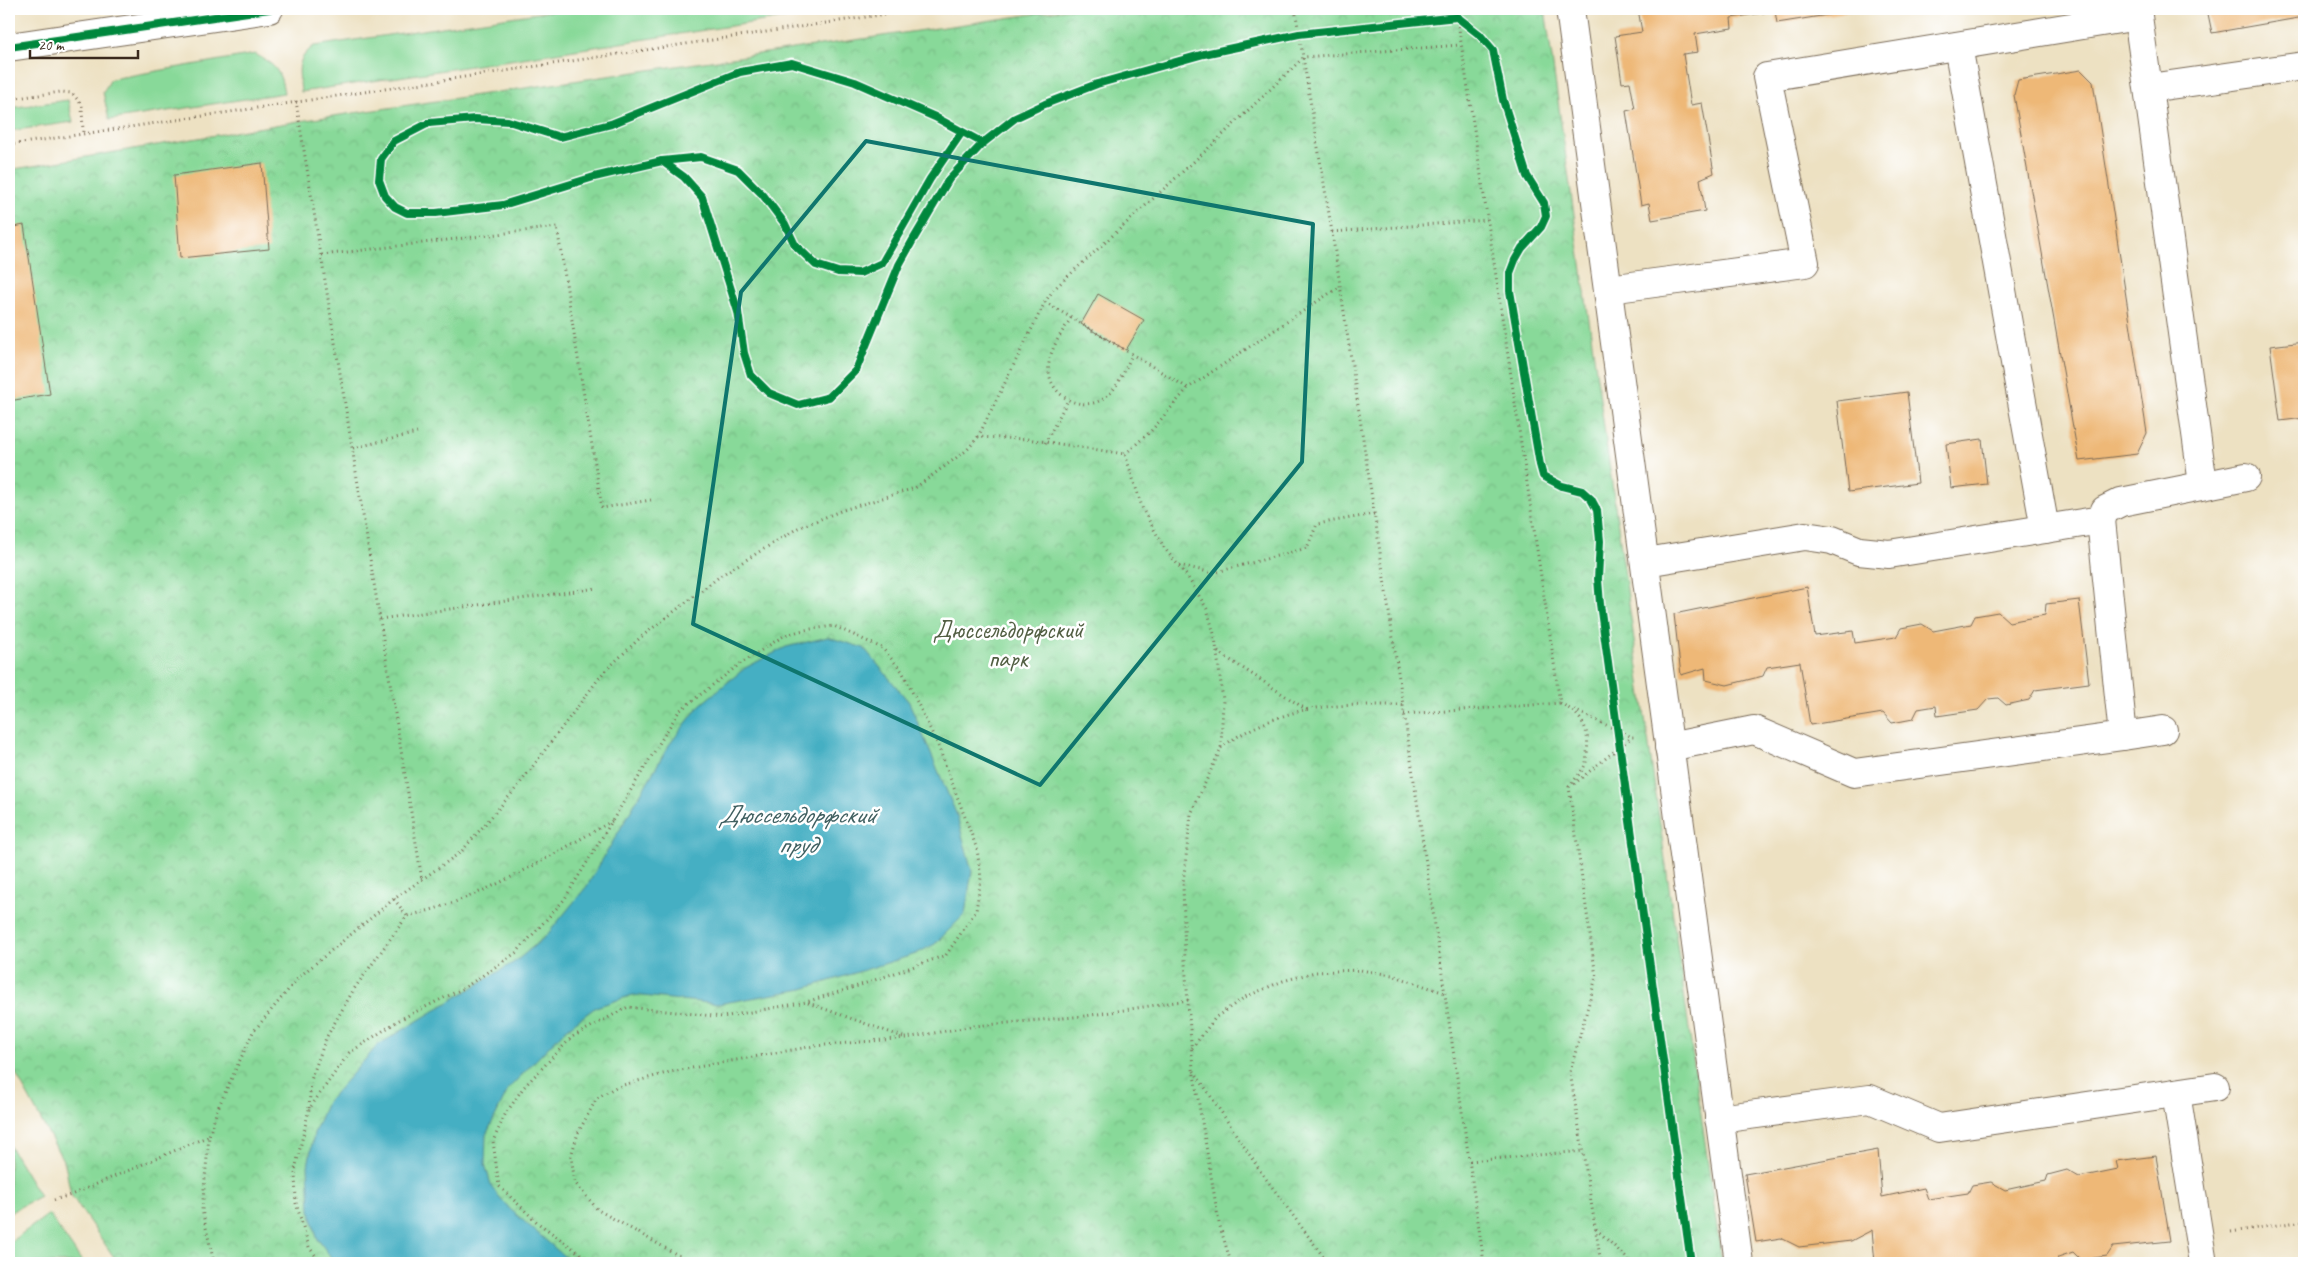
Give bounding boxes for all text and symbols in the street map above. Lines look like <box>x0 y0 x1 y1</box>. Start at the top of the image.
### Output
scale bar <box>30 28 138 60</box>
text: 20 m <box>38 36 65 55</box>
park label: Дюссельдорфский парк <box>933 614 1085 675</box>
water label: Дюссельдорфский пруд <box>718 798 880 861</box>

